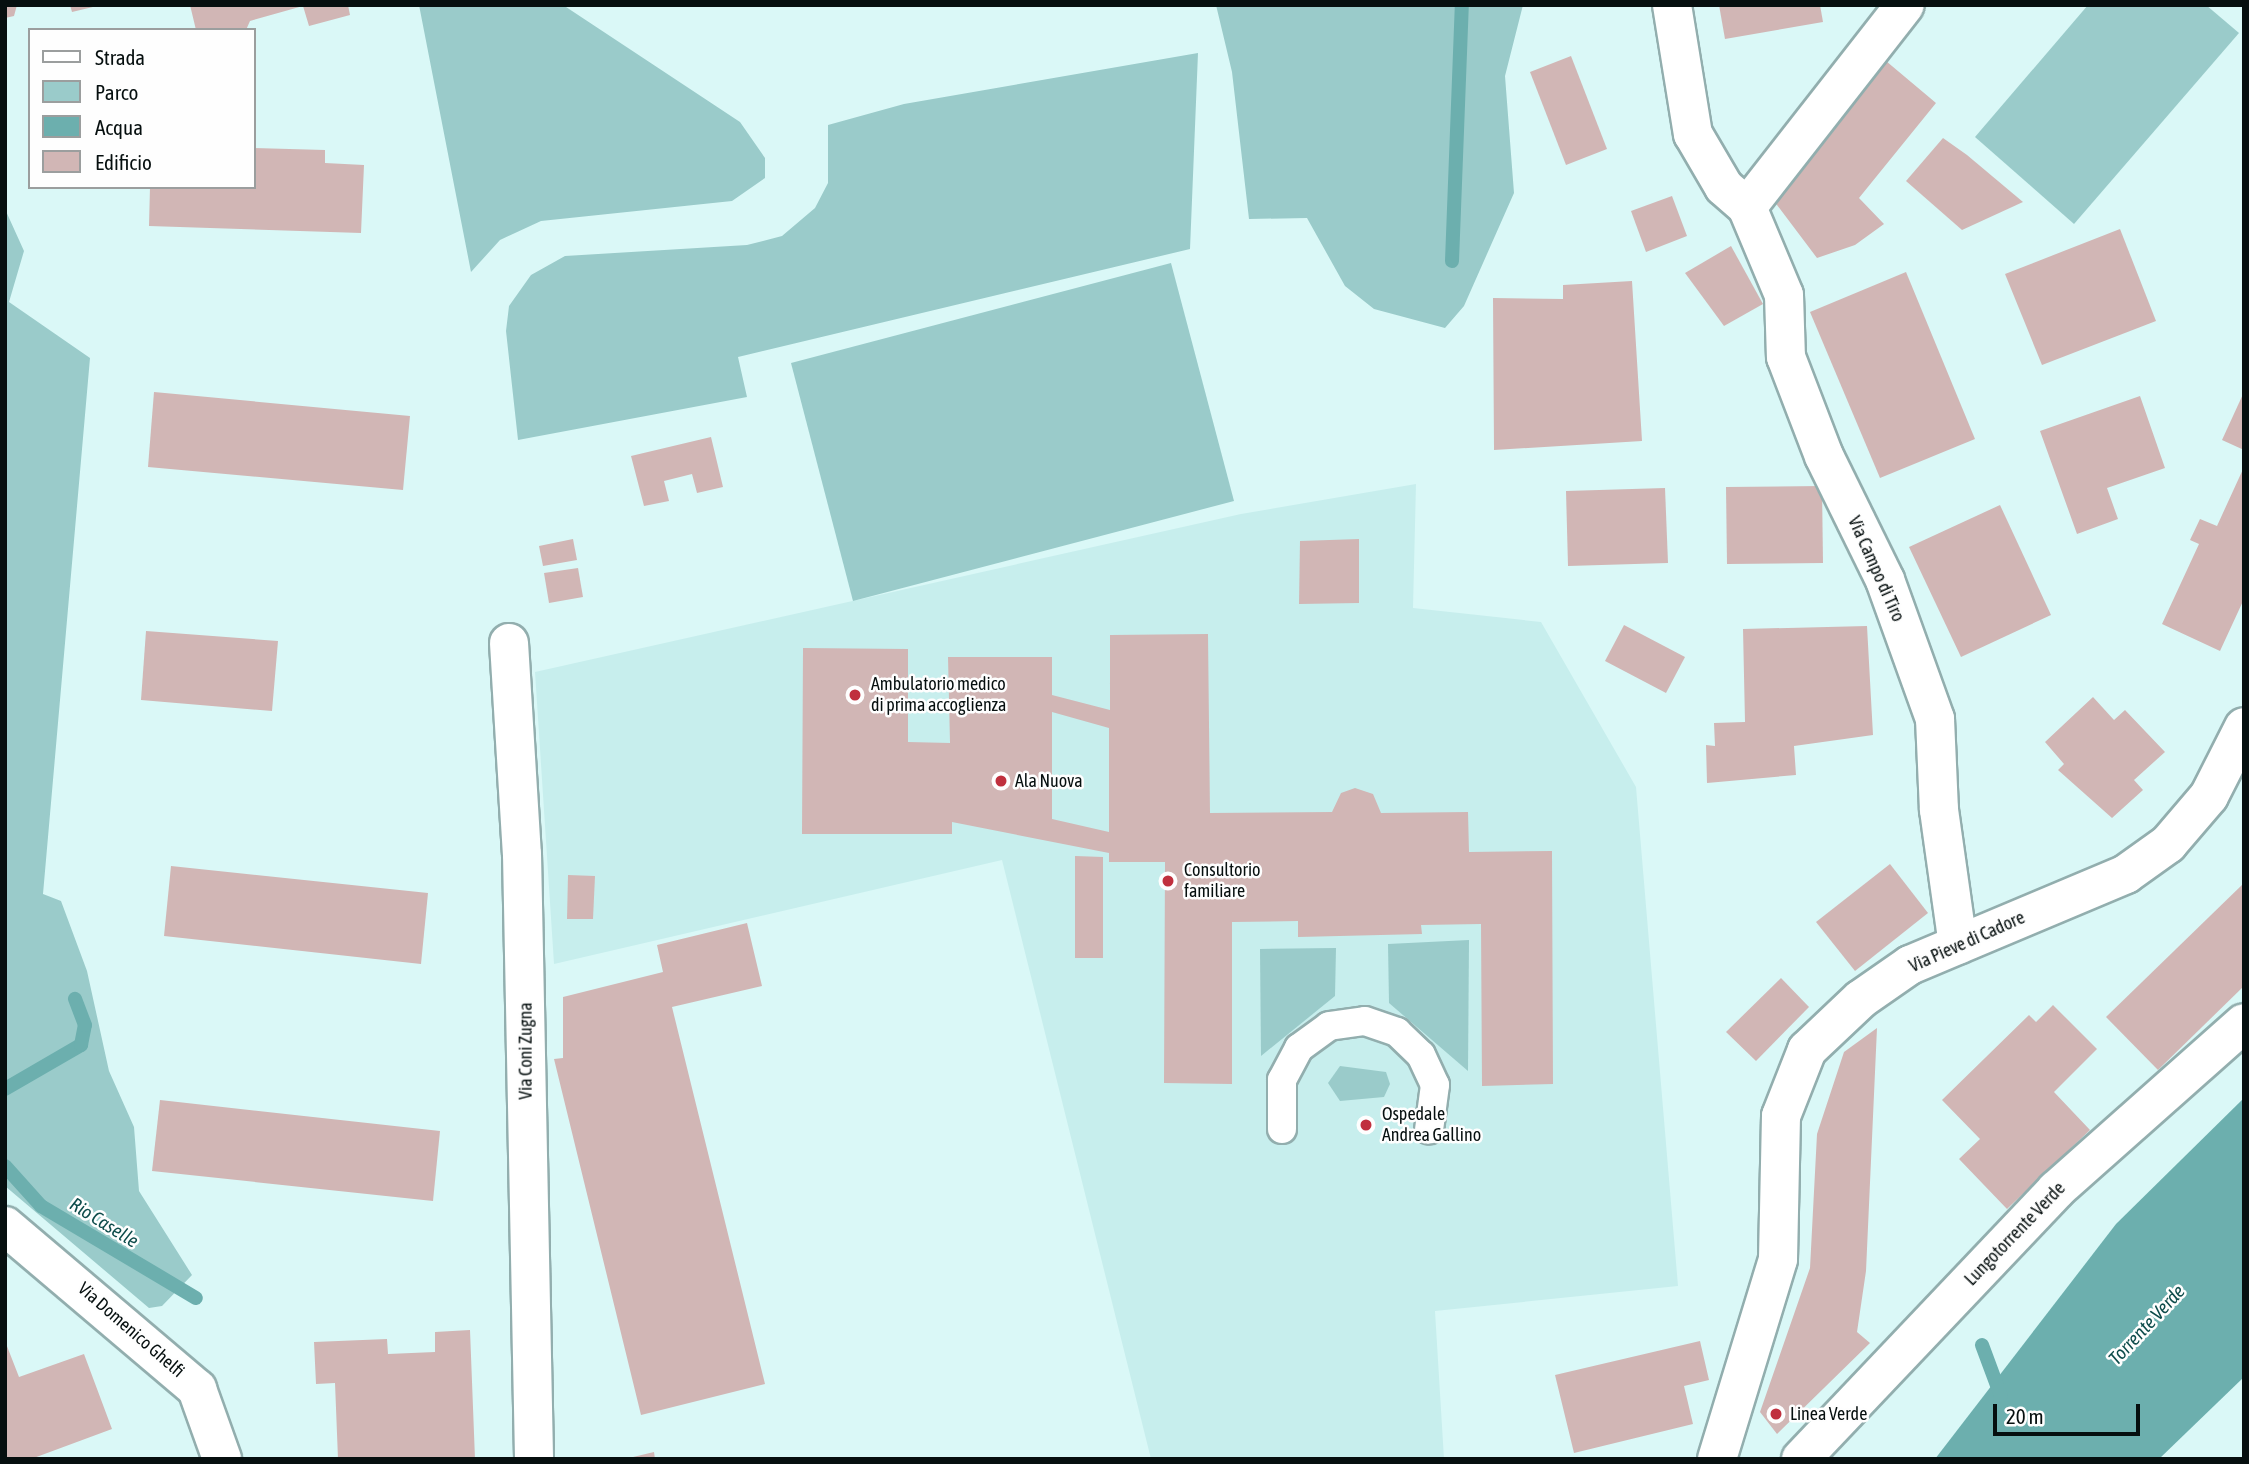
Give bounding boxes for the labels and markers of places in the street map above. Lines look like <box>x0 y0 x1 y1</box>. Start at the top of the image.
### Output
place label: Ambulatorio medico di prima accoglienza <box>871 674 1006 716</box>
marker: Ambulatorio medico di prima accoglienza <box>845 685 865 705</box>
place label: Ala Nuova <box>1015 770 1083 792</box>
marker: Ala Nuova <box>993 773 1009 789</box>
place label: Consultorio familiare <box>1184 860 1260 903</box>
marker: Consultorio familiare <box>1158 871 1178 891</box>
place label: Ospedale Andrea Gallino <box>1382 1104 1481 1146</box>
marker: Ospedale Andrea Gallino <box>1356 1115 1376 1135</box>
place label: Linea Verde <box>1790 1403 1867 1425</box>
marker: Linea Verde <box>1768 1406 1784 1422</box>

